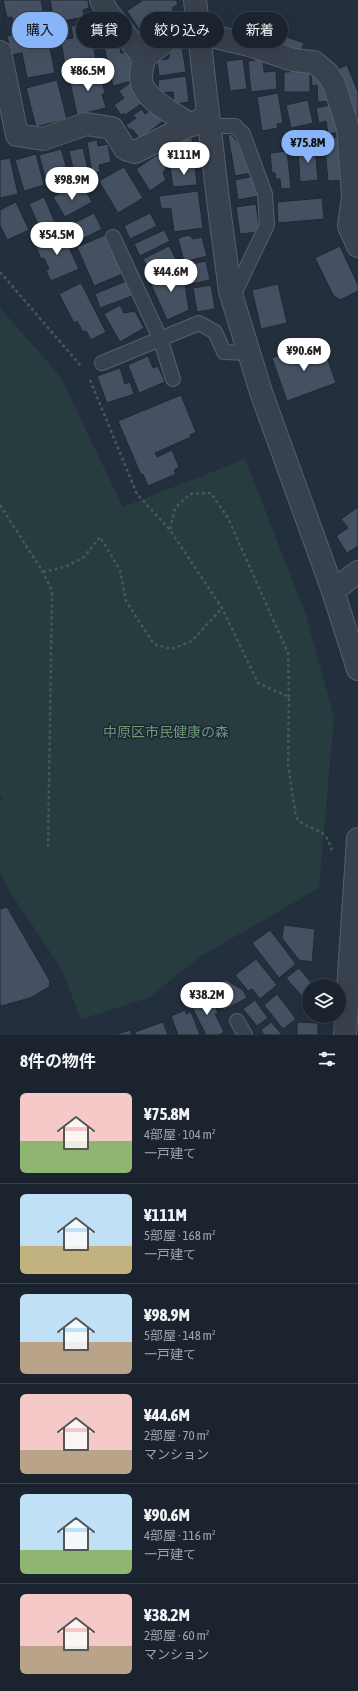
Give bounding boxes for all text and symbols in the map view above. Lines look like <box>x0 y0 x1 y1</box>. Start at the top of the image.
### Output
chip: 購入 <box>12 12 68 48</box>
chip: 賃貸 <box>76 12 132 48</box>
chip: 絞り込み <box>140 12 224 48</box>
chip: 新着 <box>232 12 288 48</box>
pin: ¥86.5M <box>55 58 121 92</box>
text: ¥86.5M <box>70 63 106 78</box>
pin: ¥75.8M <box>275 130 341 164</box>
text: ¥75.8M <box>290 135 326 150</box>
pin: ¥111M <box>156 142 212 176</box>
text: ¥111M <box>168 147 200 162</box>
pin: ¥98.9M <box>39 167 105 201</box>
text: ¥98.9M <box>54 172 90 187</box>
pin: ¥54.5M <box>24 222 90 256</box>
text: ¥54.5M <box>39 227 75 242</box>
pin: ¥44.6M <box>138 259 204 293</box>
text: ¥44.6M <box>153 264 189 279</box>
pin: ¥90.6M <box>271 338 337 372</box>
text: ¥90.6M <box>286 343 322 358</box>
park label: 中原区市民健康の森 <box>103 724 229 740</box>
map controls <box>302 979 346 1023</box>
button: layers <box>302 979 346 1023</box>
pin: ¥38.2M <box>174 982 240 1016</box>
text: ¥38.2M <box>189 987 225 1002</box>
icon: filters <box>316 1048 338 1070</box>
text: 8件の物件 <box>20 1051 96 1071</box>
text: ¥75.8M <box>144 1104 190 1124</box>
icon: home <box>52 1109 100 1157</box>
text: 4部屋 · 104 m² <box>144 1127 216 1142</box>
text: 一戸建て <box>144 1146 196 1161</box>
text: ¥111M <box>144 1205 187 1225</box>
icon: home <box>52 1210 100 1258</box>
text: 5部屋 · 168 m² <box>144 1228 216 1243</box>
text: 一戸建て <box>144 1247 196 1262</box>
text: ¥98.9M <box>144 1305 190 1325</box>
icon: home <box>52 1310 100 1358</box>
text: 5部屋 · 148 m² <box>144 1328 216 1343</box>
text: 一戸建て <box>144 1347 196 1362</box>
text: ¥44.6M <box>144 1405 190 1425</box>
icon: home <box>52 1410 100 1458</box>
text: 2部屋 · 70 m² <box>144 1428 209 1443</box>
text: マンション <box>144 1447 209 1462</box>
text: ¥90.6M <box>144 1505 190 1525</box>
icon: home <box>52 1510 100 1558</box>
text: 4部屋 · 116 m² <box>144 1528 216 1543</box>
text: 一戸建て <box>144 1547 196 1562</box>
text: ¥38.2M <box>144 1605 190 1625</box>
icon: home <box>52 1610 100 1658</box>
text: 2部屋 · 60 m² <box>144 1628 209 1643</box>
text: マンション <box>144 1647 209 1662</box>

